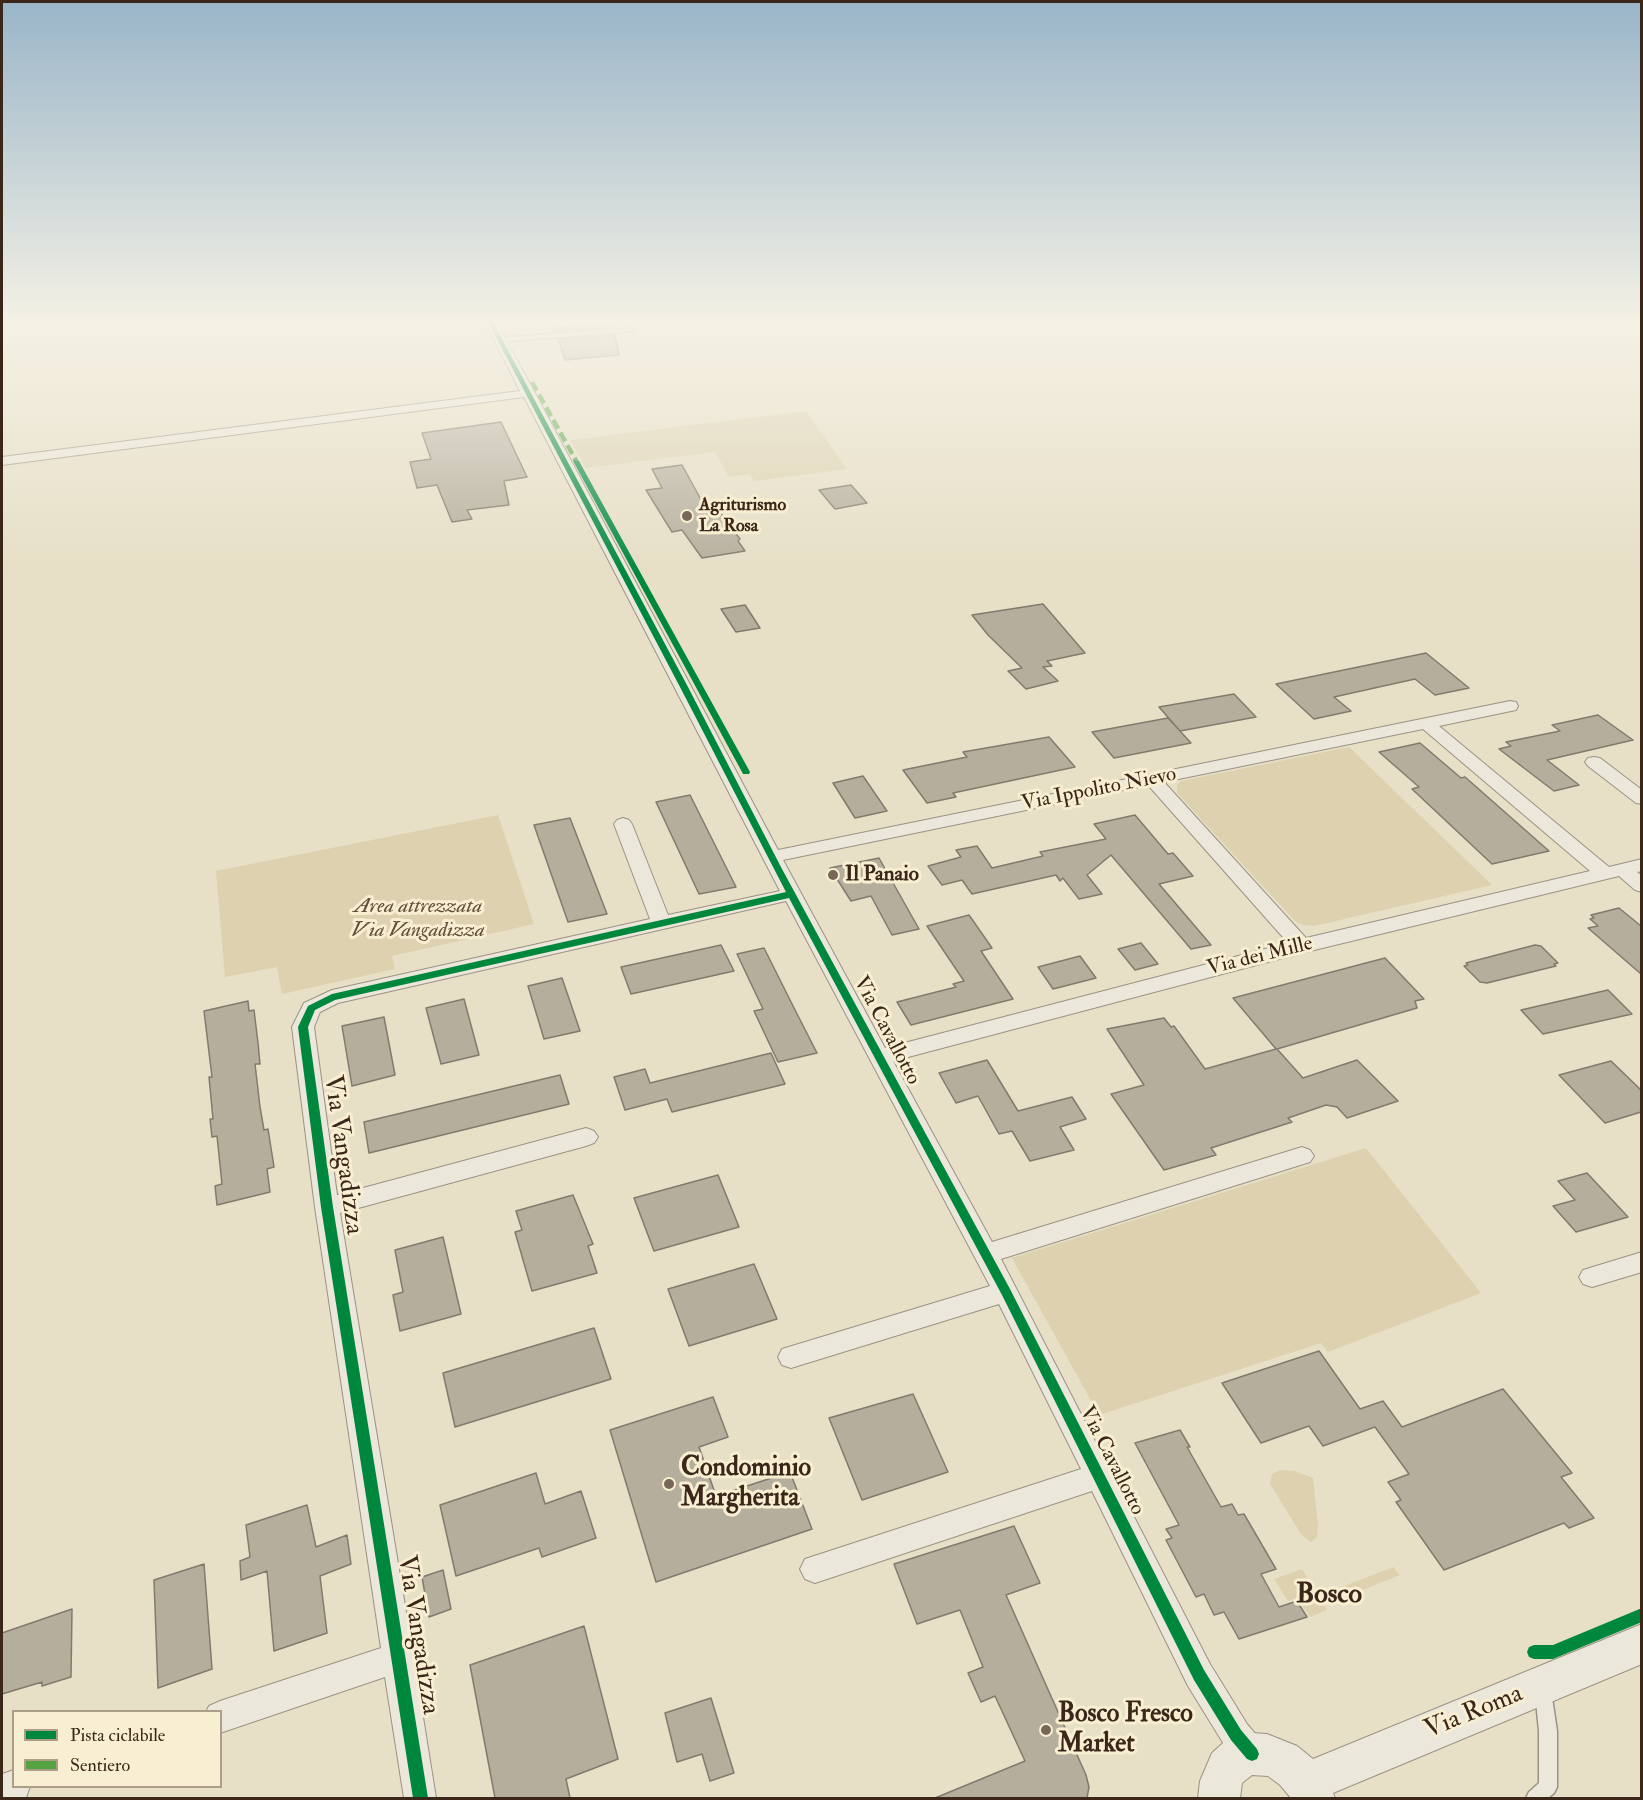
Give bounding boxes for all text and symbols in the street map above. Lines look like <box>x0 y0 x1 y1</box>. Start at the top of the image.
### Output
place label: Agriturismo La Rosa <box>699 495 786 538</box>
marker: Agriturismo La Rosa <box>680 509 694 523</box>
street label: Via Ippolito Nievo <box>1020 763 1178 817</box>
place label: Il Panaio <box>845 862 919 888</box>
marker: Il Panaio <box>826 868 840 882</box>
park label: Area attrezzata Via Vangadizza <box>351 894 485 944</box>
street label: Via dei Mille <box>1205 932 1315 982</box>
street label: Via Cavallotto <box>847 973 925 1089</box>
street label: Via Vangadizza <box>315 1073 369 1237</box>
street label: Via Cavallotto <box>1073 1402 1149 1520</box>
place label: Condominio Margherita <box>681 1453 811 1514</box>
marker: Condominio Margherita <box>662 1477 676 1491</box>
street label: Via Vangadizza <box>389 1553 445 1717</box>
district label: Bosco <box>1296 1579 1362 1613</box>
street label: Via Roma <box>1420 1679 1528 1747</box>
place label: Bosco Fresco Market <box>1058 1699 1193 1760</box>
legend <box>12 1710 222 1788</box>
marker: Bosco Fresco Market <box>1039 1723 1053 1737</box>
text: Pista ciclabile <box>70 1724 165 1747</box>
text: Sentiero <box>70 1754 130 1777</box>

